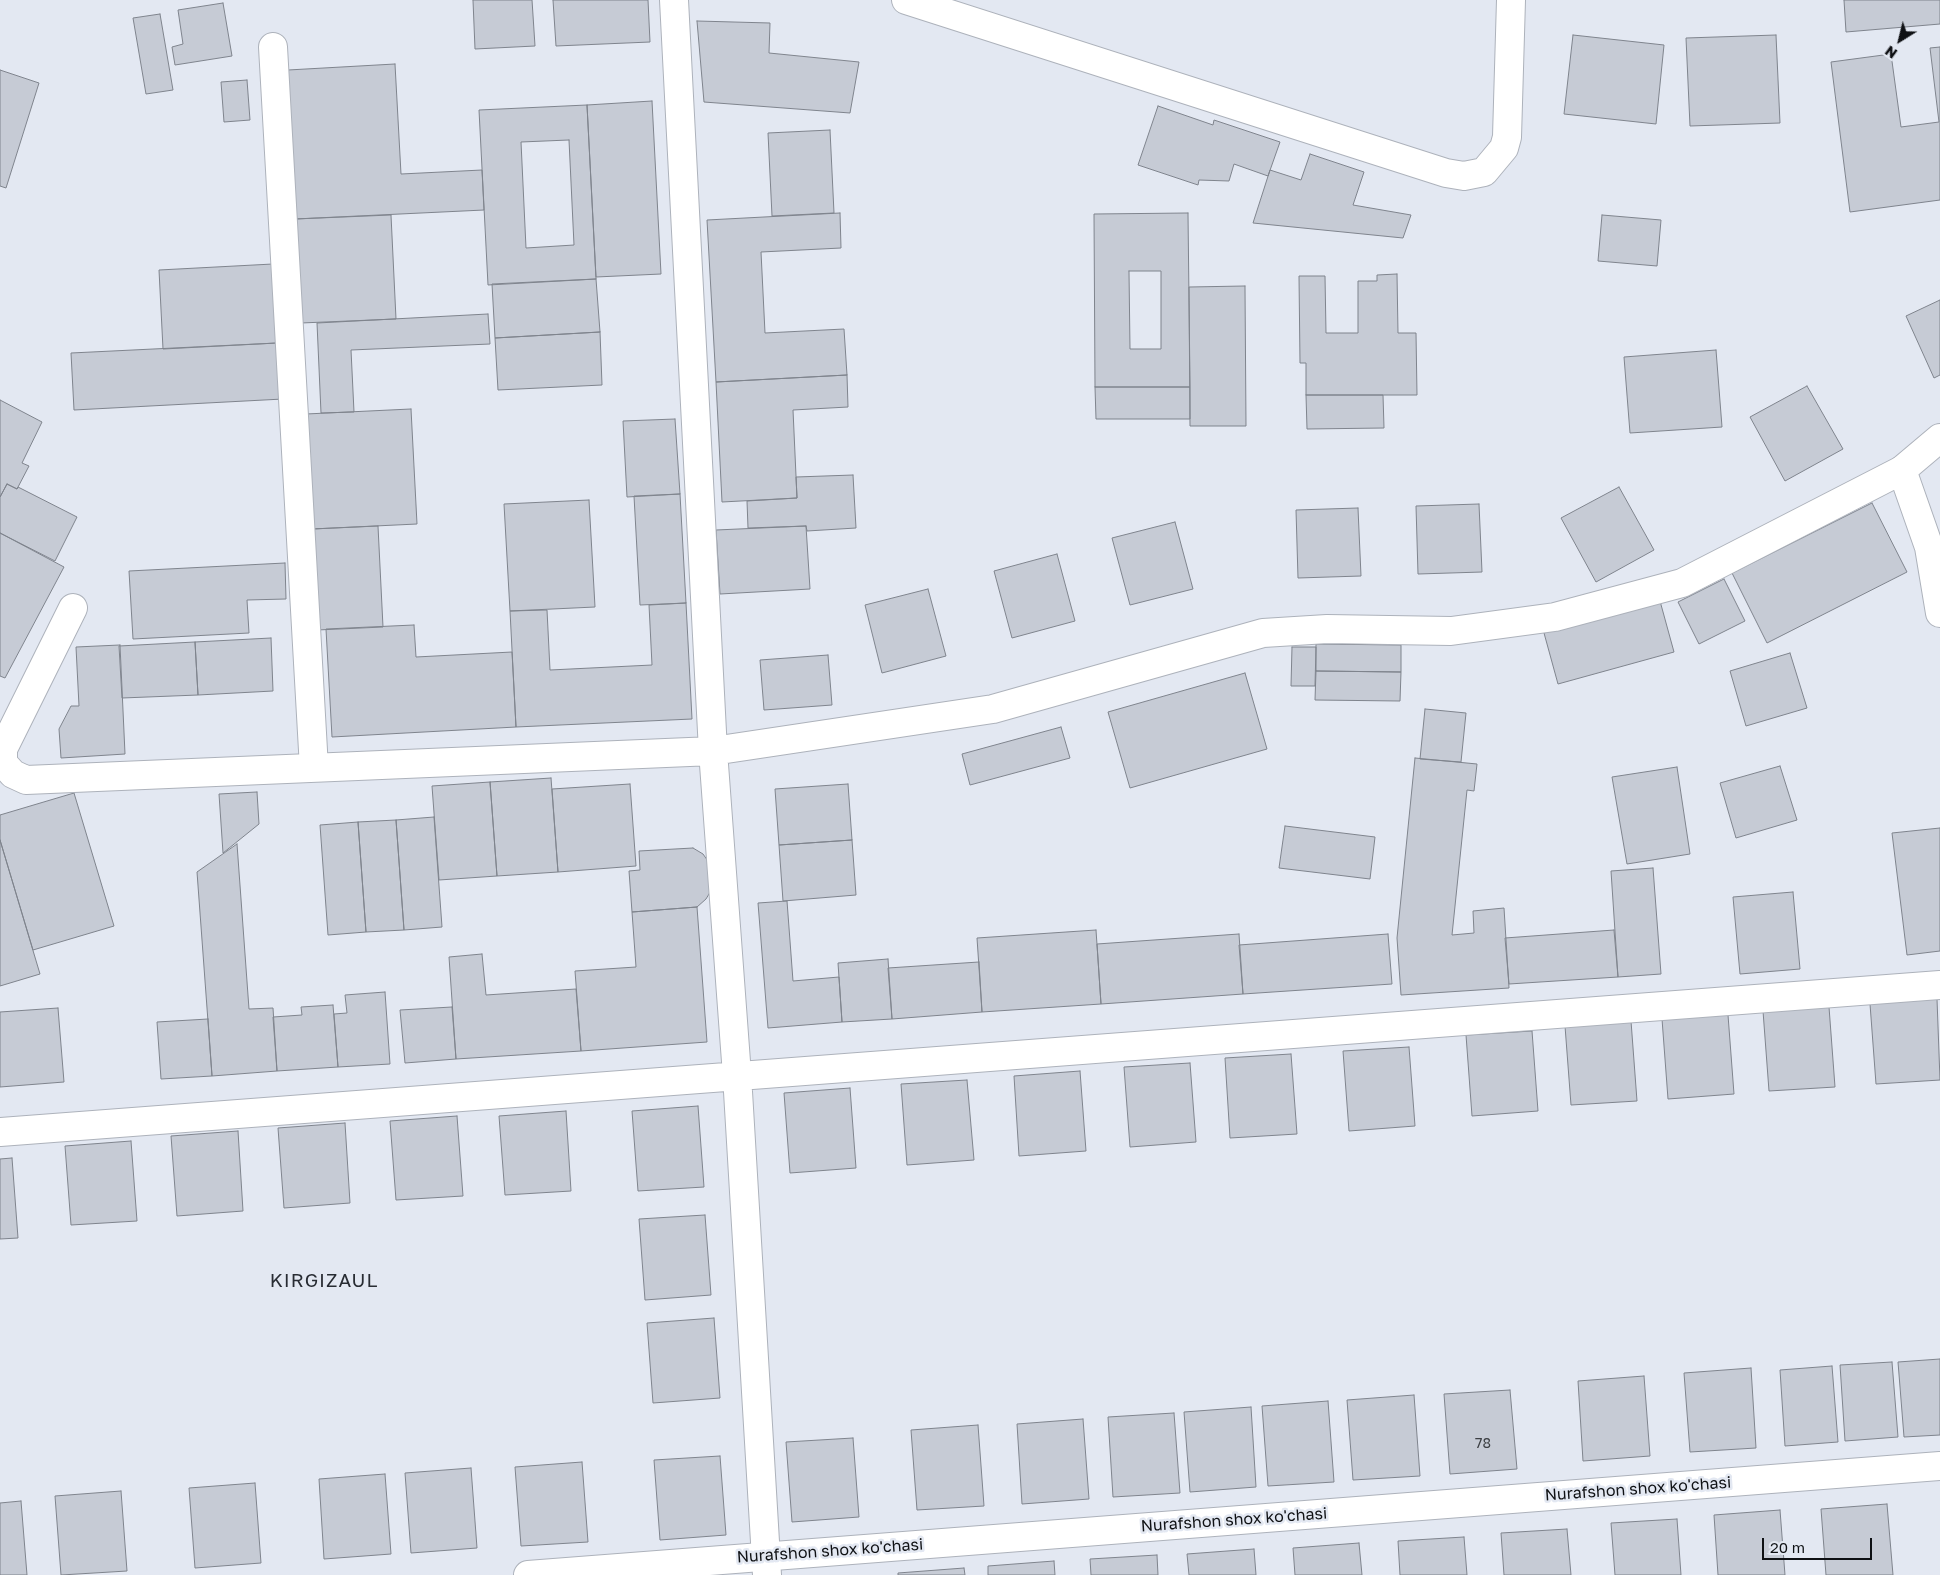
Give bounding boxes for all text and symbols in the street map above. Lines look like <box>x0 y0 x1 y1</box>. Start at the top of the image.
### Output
north arrow <box>1875 15 1925 65</box>
text: N <box>1882 43 1900 63</box>
district label: KIRGIZAUL <box>269 1270 379 1292</box>
house number: 78 <box>1475 1436 1491 1452</box>
street label: Nurafshon shox ko'chasi <box>1544 1473 1732 1505</box>
street label: Nurafshon shox ko'chasi <box>1140 1504 1328 1536</box>
scale bar <box>1765 1528 1875 1560</box>
street label: Nurafshon shox ko'chasi <box>736 1535 924 1567</box>
text: 20 m <box>1770 1538 1805 1556</box>

